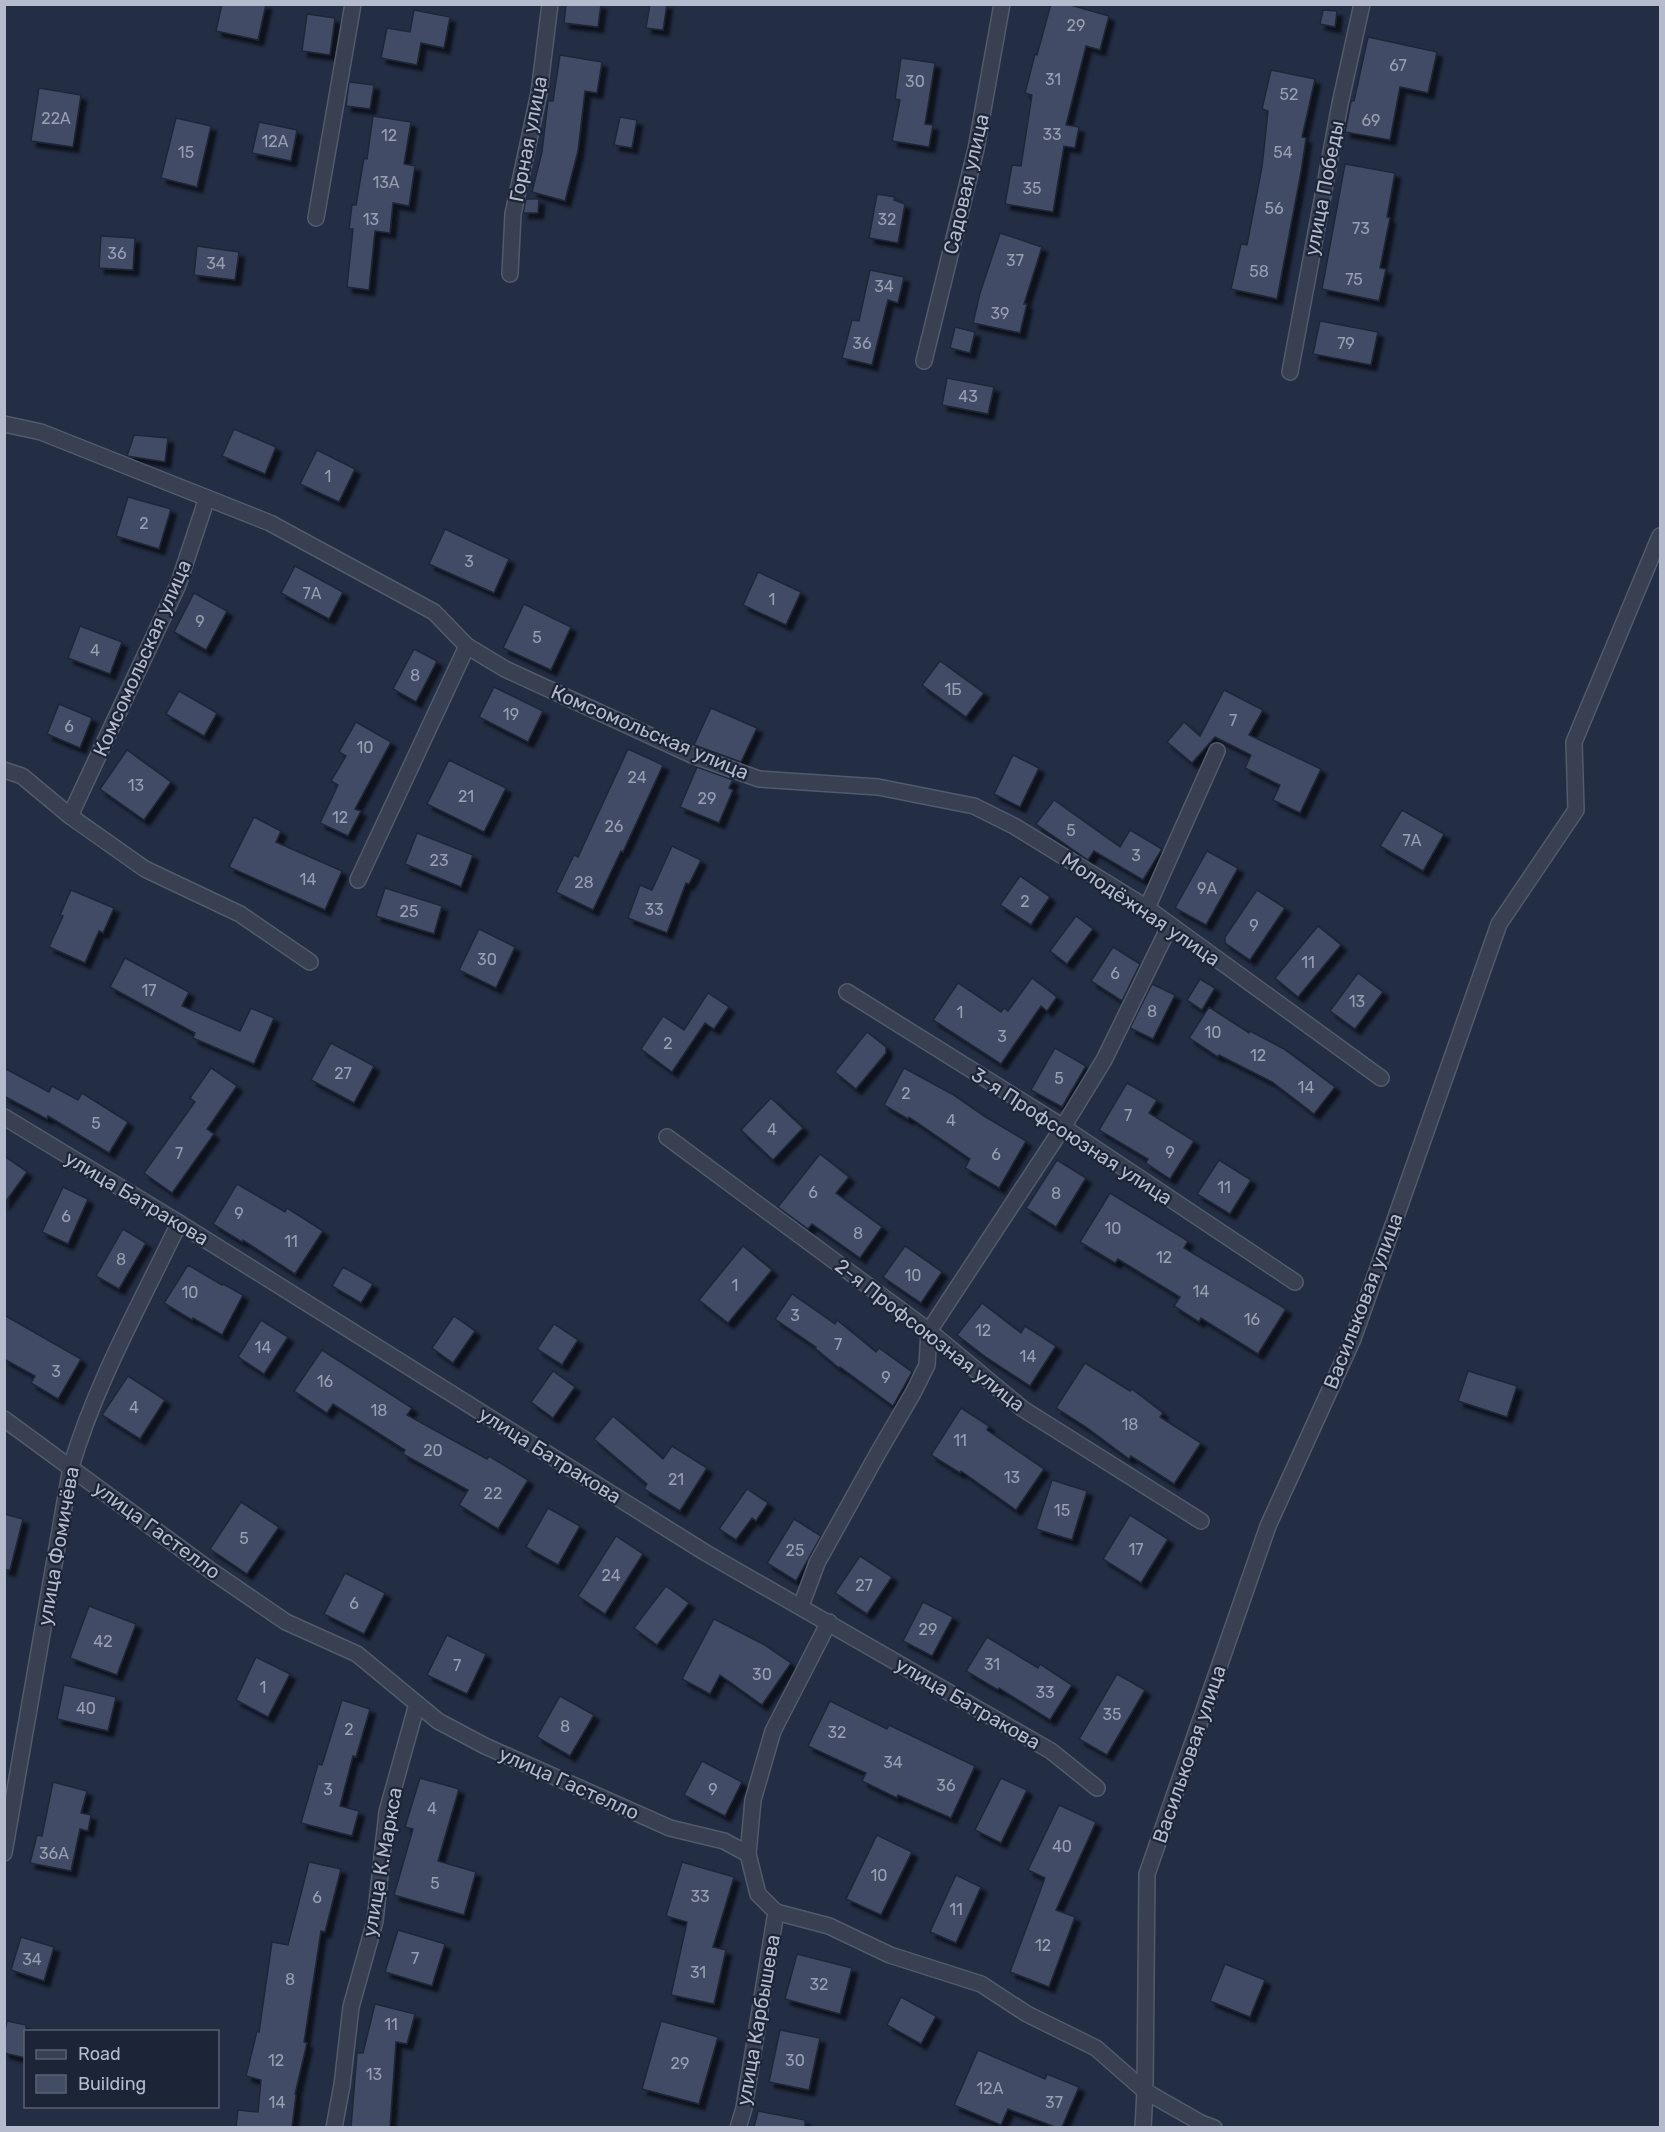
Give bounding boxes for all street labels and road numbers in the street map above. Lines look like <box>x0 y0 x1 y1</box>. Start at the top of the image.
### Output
street label: Горная улица <box>504 74 552 204</box>
street label: Садовая улица <box>938 111 994 257</box>
street label: улица Победы <box>1299 118 1349 258</box>
street label: Комсомольская улица <box>88 556 196 760</box>
street label: Комсомольская улица <box>547 679 753 785</box>
street label: Молодёжная улица <box>1057 847 1225 971</box>
street label: 3-я Профсоюзная улица <box>967 1062 1177 1210</box>
street label: улица Батракова <box>61 1146 213 1250</box>
street label: Васильковая улица <box>1318 1210 1408 1392</box>
street label: 2-я Профсоюзная улица <box>830 1254 1030 1416</box>
street label: улица Батракова <box>474 1402 626 1508</box>
street label: улица Фомичёва <box>32 1464 84 1628</box>
street label: улица Гастелло <box>89 1476 225 1584</box>
street label: улица Батракова <box>891 1652 1045 1754</box>
street label: Васильковая улица <box>1147 1662 1231 1846</box>
street label: улица Гастелло <box>495 1741 643 1825</box>
street label: улица К.Маркса <box>357 1785 407 1939</box>
street label: улица Карбышева <box>731 1933 785 2107</box>

